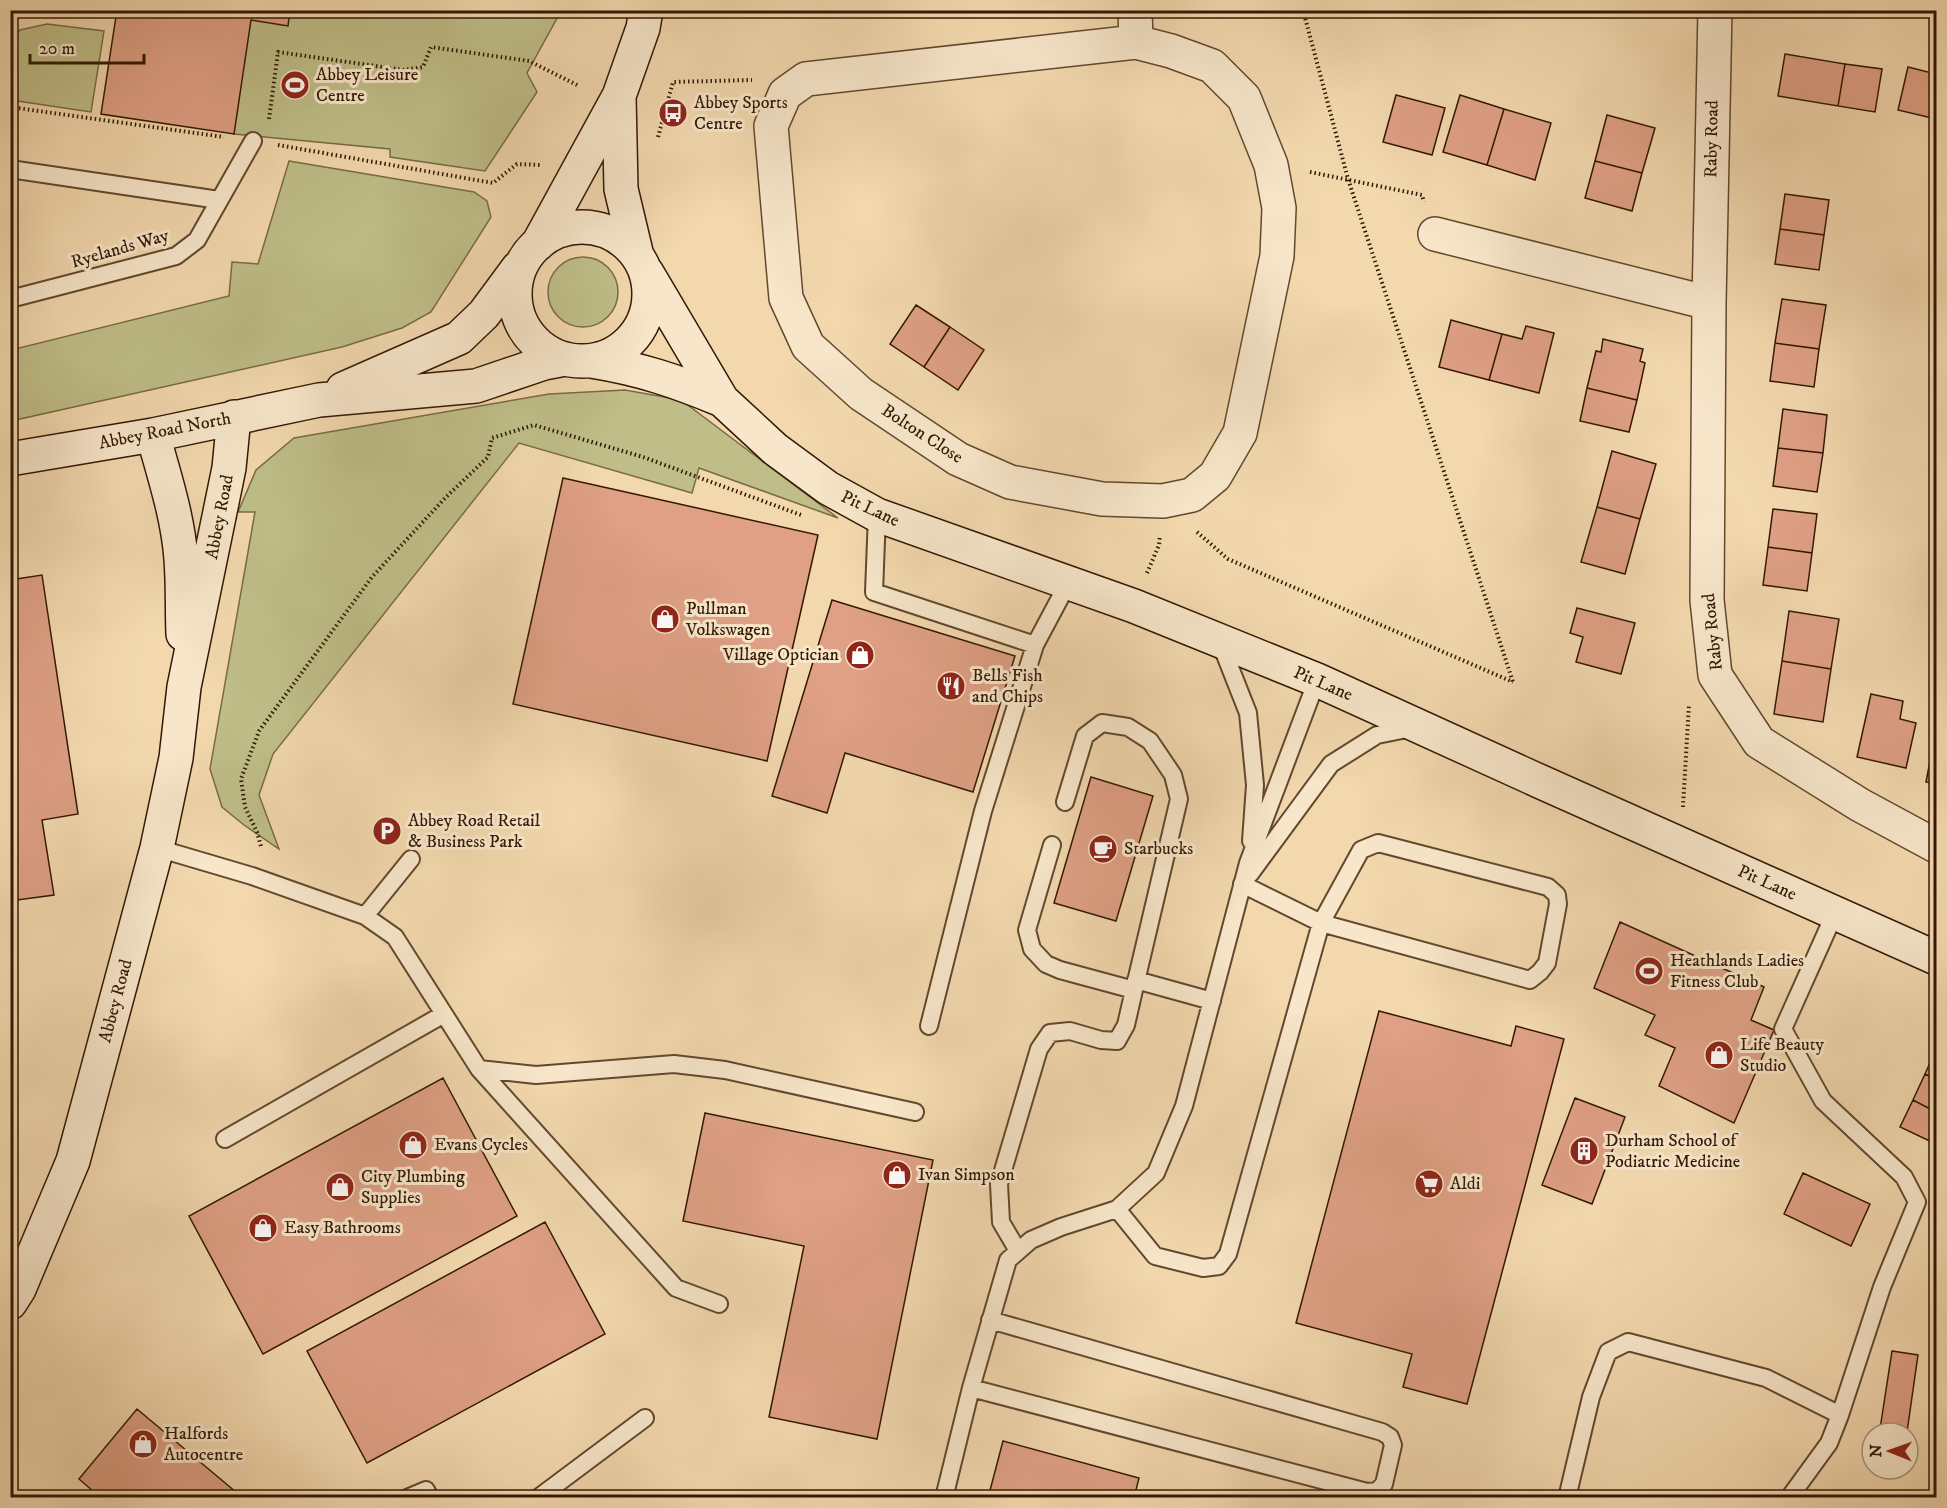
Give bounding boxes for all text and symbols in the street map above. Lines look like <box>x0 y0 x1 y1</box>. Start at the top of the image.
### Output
scale bar <box>30 27 144 65</box>
text: 20 m <box>39 38 75 60</box>
place label: Abbey Leisure Centre <box>316 64 418 107</box>
sports icon: Abbey Leisure Centre <box>279 69 311 101</box>
place label: Abbey Sports Centre <box>694 92 788 135</box>
bus stop icon: Abbey Sports Centre <box>657 97 689 129</box>
street label: Raby Road <box>1700 100 1724 178</box>
street label: Ryelands Way <box>69 224 172 273</box>
street label: Bolton Close <box>877 400 967 468</box>
street label: Abbey Road North <box>97 407 234 455</box>
street label: Abbey Road <box>201 473 239 561</box>
street label: Pit Lane <box>837 486 903 532</box>
street label: Raby Road <box>1698 592 1728 672</box>
place label: Pullman Volkswagen <box>685 598 771 641</box>
shop icon: Pullman Volkswagen <box>649 603 681 635</box>
shop icon: Village Optician <box>844 639 876 671</box>
place label: Village Optician <box>722 644 840 666</box>
street label: Pit Lane <box>1290 662 1356 706</box>
place label: Bells Fish and Chips <box>972 665 1043 708</box>
restaurant icon: Bells Fish and Chips <box>935 670 967 702</box>
place label: Abbey Road Retail & Business Park <box>408 810 541 853</box>
parking icon: Abbey Road Retail & Business Park <box>371 815 403 847</box>
cafe icon: Starbucks <box>1087 833 1119 865</box>
place label: Starbucks <box>1124 838 1193 860</box>
street label: Pit Lane <box>1734 860 1800 906</box>
place label: Heathlands Ladies Fitness Club <box>1670 950 1804 993</box>
sports icon: Heathlands Ladies Fitness Club <box>1633 955 1665 987</box>
street label: Abbey Road <box>94 957 138 1045</box>
place label: Life Beauty Studio <box>1740 1034 1825 1077</box>
shop icon: Life Beauty Studio <box>1703 1039 1735 1071</box>
shop icon: Evans Cycles <box>397 1129 429 1161</box>
place label: Durham School of Podiatric Medicine <box>1605 1130 1740 1173</box>
place label: Evans Cycles <box>434 1134 528 1156</box>
building icon: Durham School of Podiatric Medicine <box>1568 1135 1600 1167</box>
shop icon: Ivan Simpson <box>881 1159 913 1191</box>
place label: Ivan Simpson <box>918 1164 1015 1186</box>
place label: City Plumbing Supplies <box>361 1166 465 1209</box>
supermarket icon: Aldi <box>1413 1168 1445 1200</box>
shop icon: City Plumbing Supplies <box>324 1171 356 1203</box>
place label: Aldi <box>1450 1173 1481 1195</box>
shop icon: Easy Bathrooms <box>247 1212 279 1244</box>
place label: Easy Bathrooms <box>284 1217 401 1239</box>
north arrow <box>1860 1421 1920 1481</box>
place label: Halfords Autocentre <box>164 1423 243 1466</box>
shop icon: Halfords Autocentre <box>127 1428 159 1460</box>
text: N <box>1866 1444 1886 1457</box>

